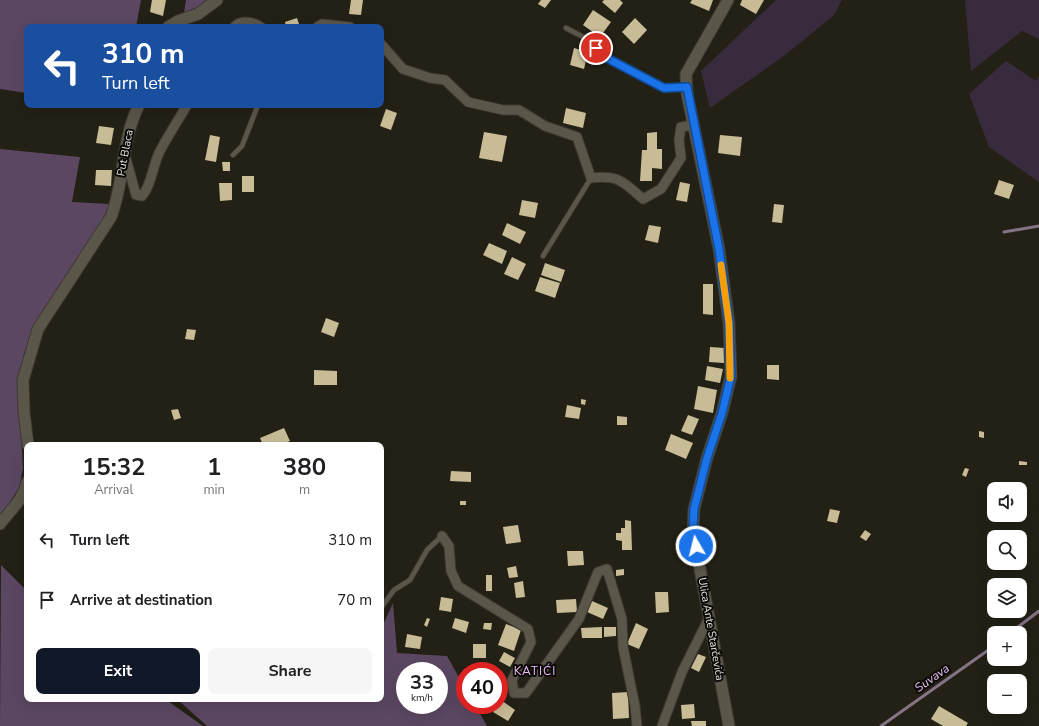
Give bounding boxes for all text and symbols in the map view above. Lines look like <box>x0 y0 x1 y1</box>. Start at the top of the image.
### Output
pin <box>579 31 613 65</box>
text: 310 m <box>102 35 185 73</box>
icon: arrive <box>585 37 607 59</box>
icon: left <box>36 40 88 92</box>
text: Turn left <box>102 71 170 95</box>
street label: Put Blaca <box>113 128 137 178</box>
text: 15:32 <box>82 451 145 483</box>
text: 1 <box>207 451 221 483</box>
text: 380 <box>283 451 326 483</box>
text: Arrival <box>94 481 133 499</box>
text: min <box>203 481 225 499</box>
text: m <box>299 481 310 499</box>
map controls <box>987 482 1027 714</box>
button: sound <box>987 482 1027 522</box>
position arrow <box>675 525 717 567</box>
icon: left <box>36 529 58 551</box>
text: Turn left <box>70 530 129 550</box>
text: 310 m <box>328 530 372 550</box>
button: search <box>987 530 1027 570</box>
street label: Ulica Ante Starčevića <box>695 576 727 682</box>
button: layers <box>987 578 1027 618</box>
icon: arrive <box>36 589 58 611</box>
text: Arrive at destination <box>70 590 213 610</box>
text: 70 m <box>337 590 372 610</box>
button: + <box>987 626 1027 666</box>
button: Exit <box>36 648 200 694</box>
button: Share <box>208 648 372 694</box>
water label: Suvava <box>911 660 953 696</box>
speed limit sign: 40 <box>456 662 508 714</box>
district label: KATIĆI <box>514 663 556 679</box>
text: 33 <box>410 669 434 696</box>
button: − <box>987 674 1027 714</box>
text: km/h <box>411 691 433 705</box>

